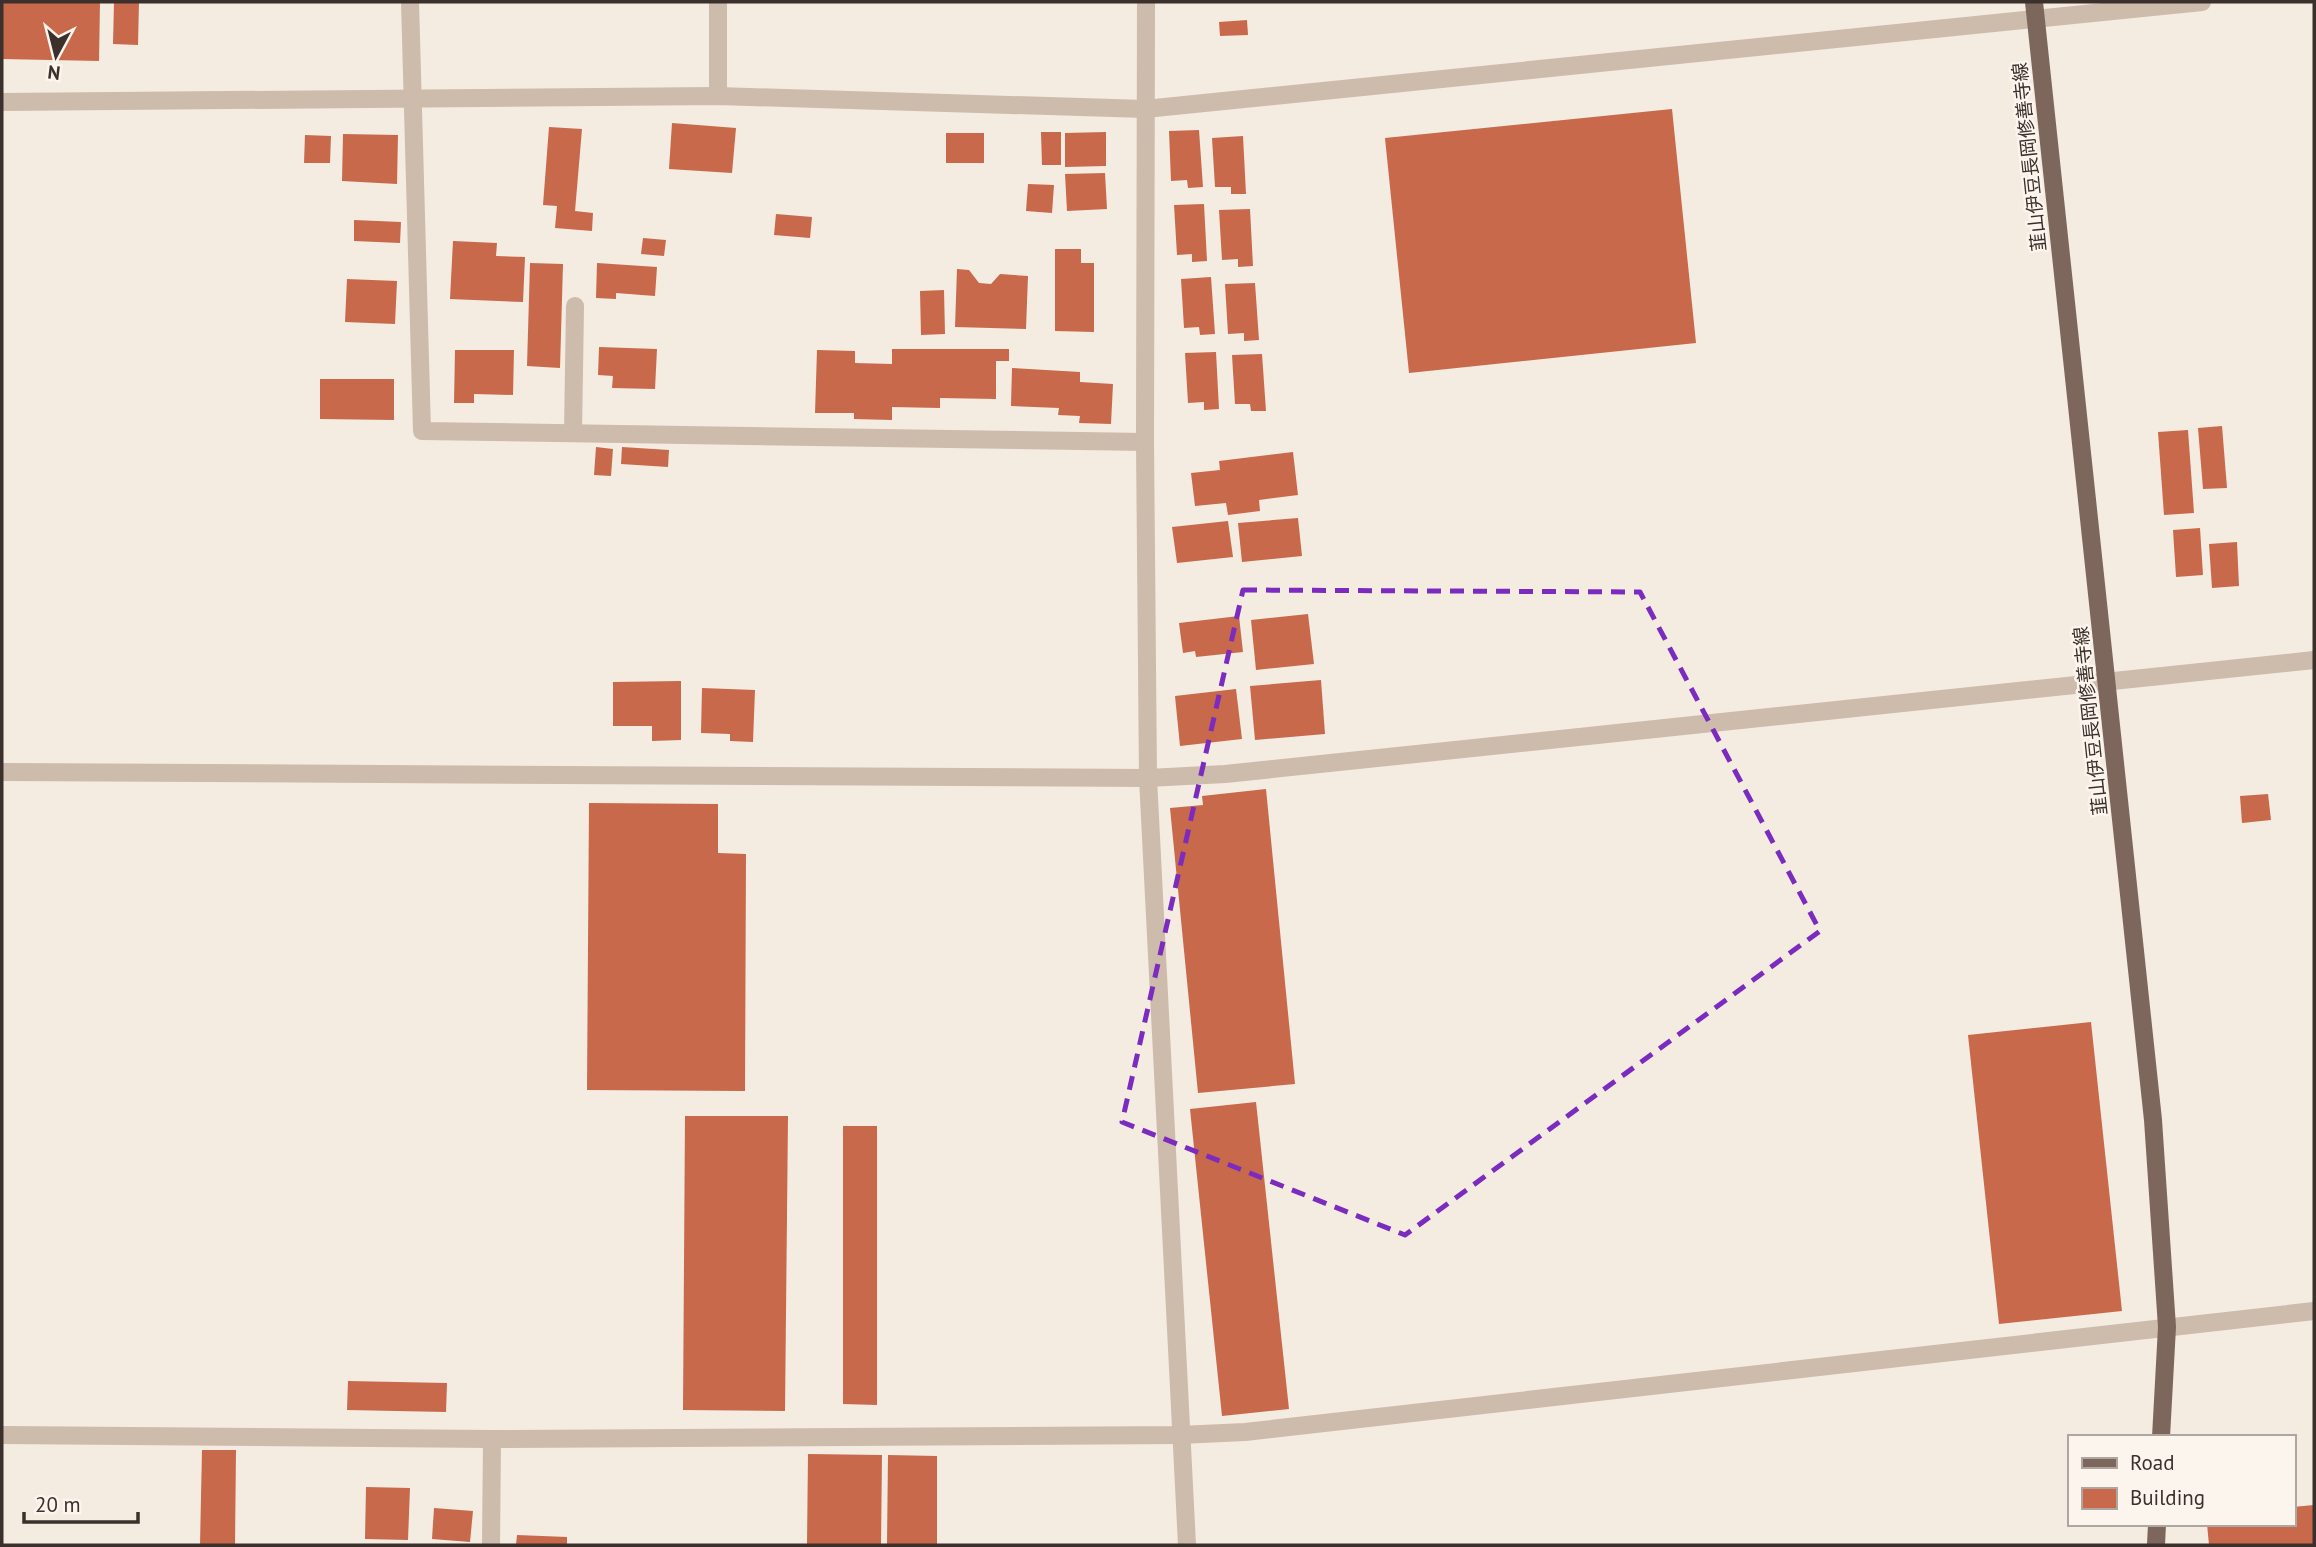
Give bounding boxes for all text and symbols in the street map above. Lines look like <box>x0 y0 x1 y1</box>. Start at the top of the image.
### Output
north arrow <box>21 21 91 91</box>
text: N <box>46 60 62 86</box>
street label: 韮山伊豆長岡修善寺線 <box>2007 61 2051 253</box>
street label: 韮山伊豆長岡修善寺線 <box>2068 625 2112 817</box>
legend <box>2068 1435 2295 1526</box>
text: Road <box>2130 1449 2174 1476</box>
scale bar <box>24 1480 138 1524</box>
text: Building <box>2130 1484 2205 1511</box>
text: 20 m <box>35 1491 81 1518</box>

